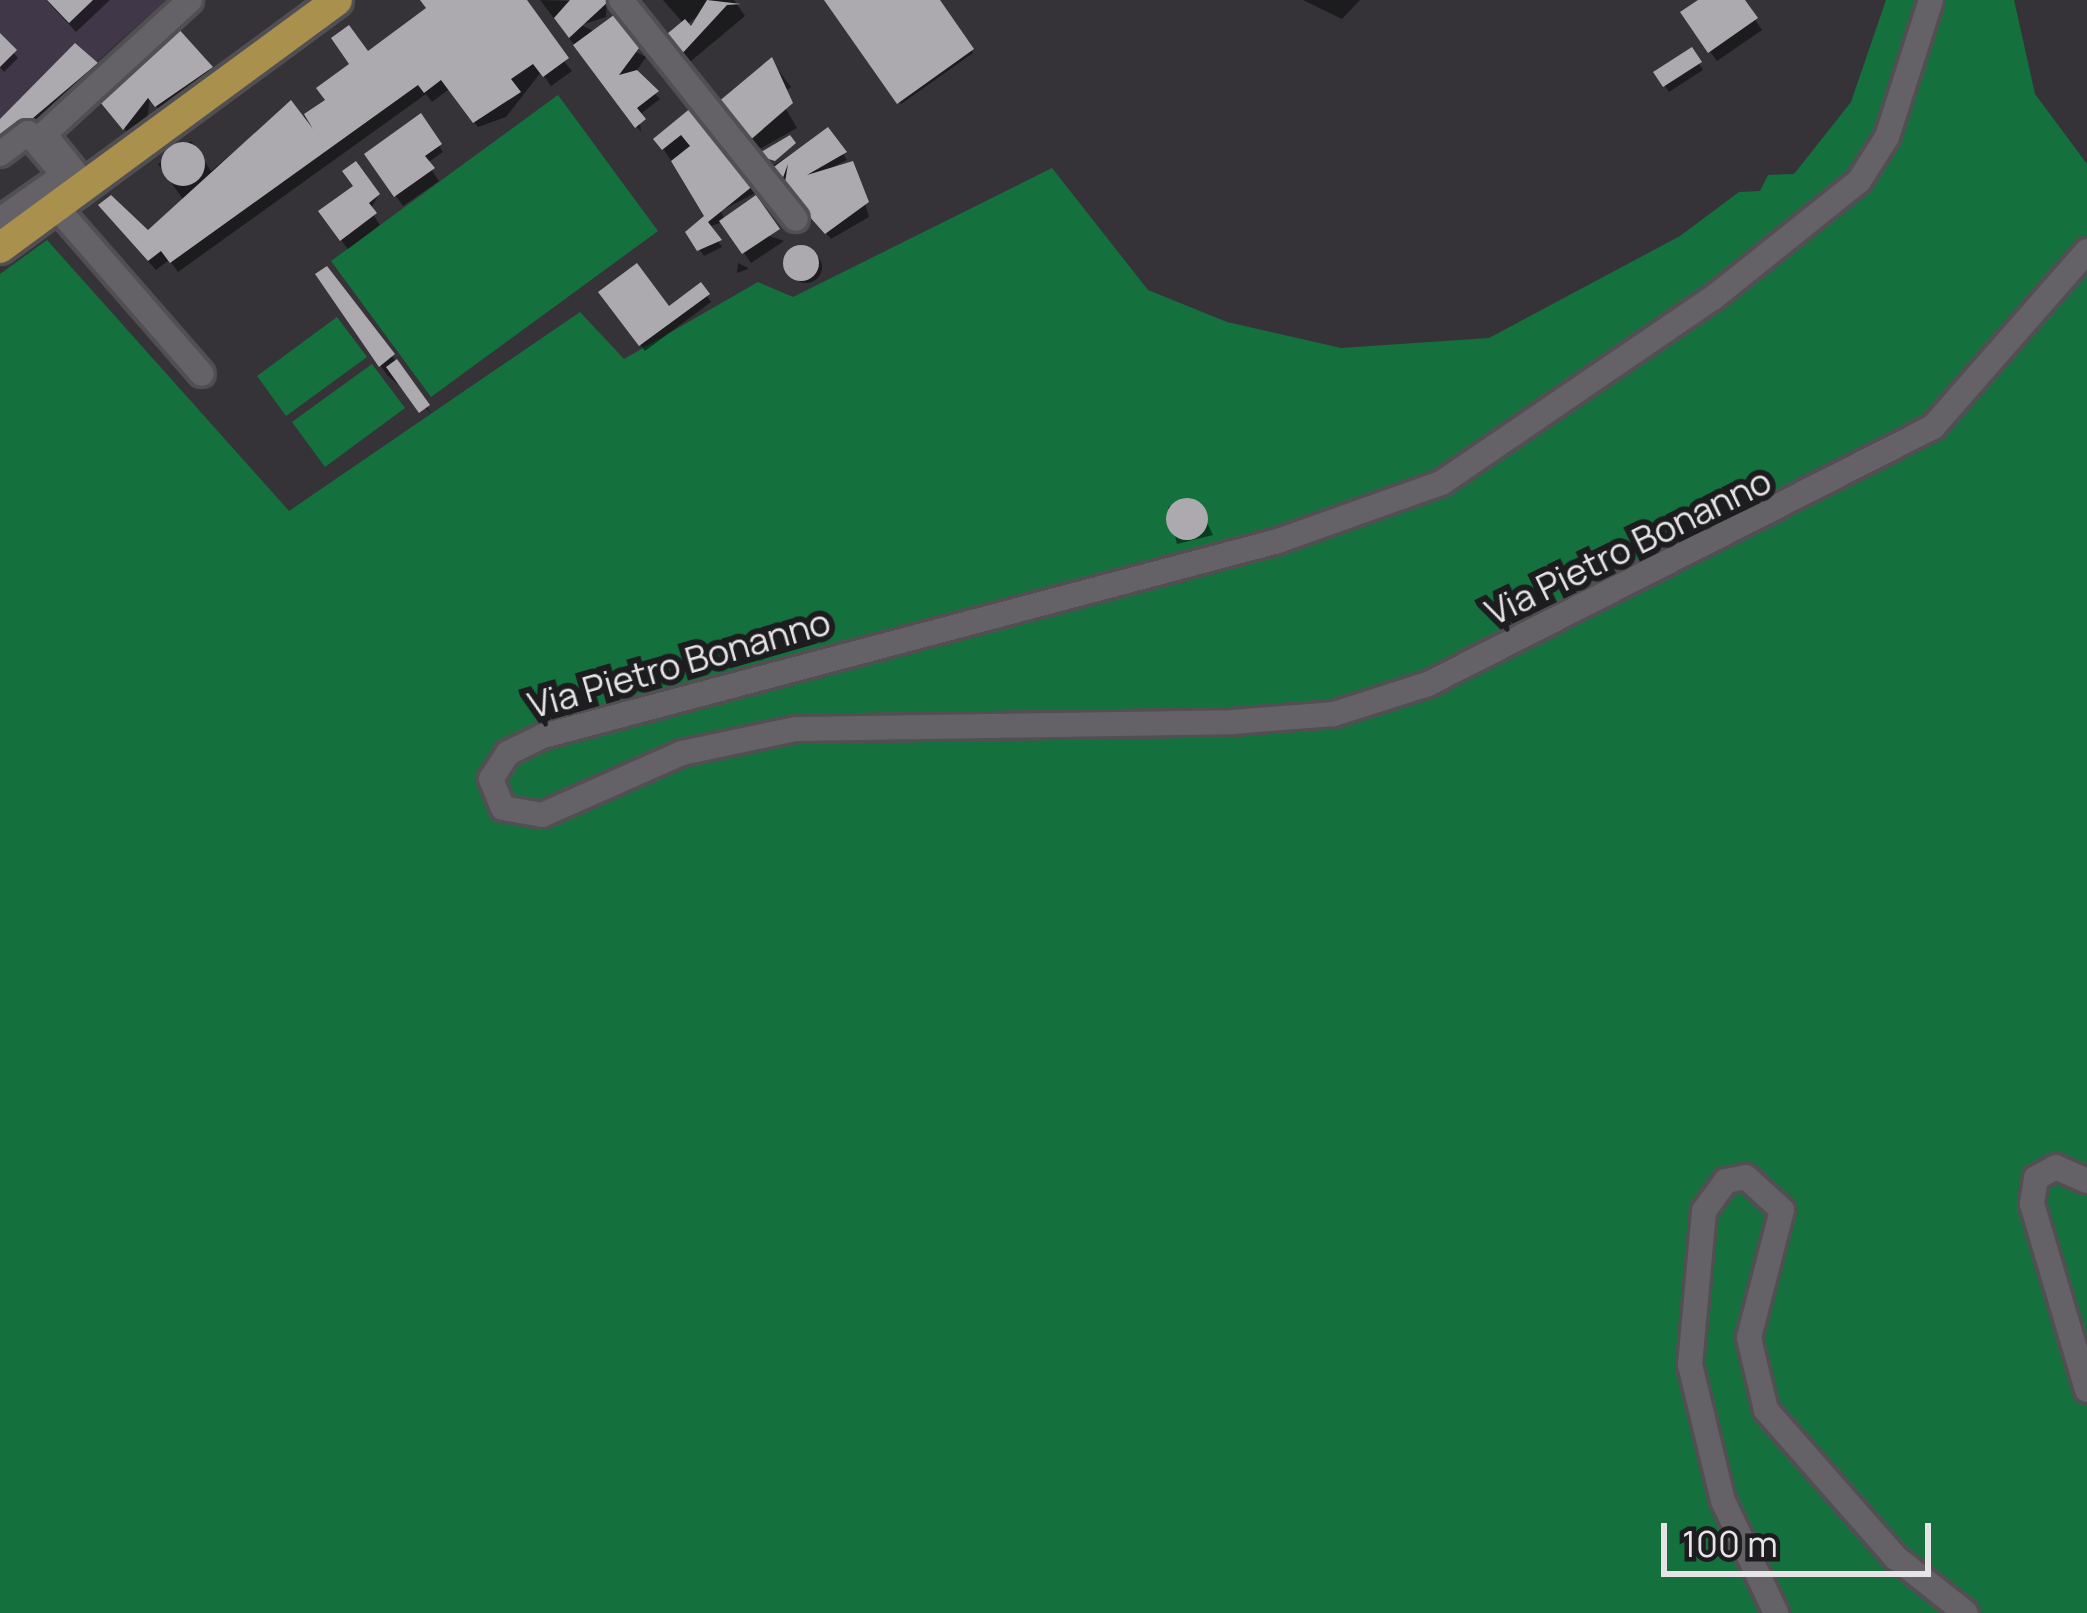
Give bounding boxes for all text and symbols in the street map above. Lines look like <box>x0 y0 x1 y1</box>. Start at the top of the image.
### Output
street label: Via Pietro Bonanno <box>1478 458 1778 634</box>
street label: Via Pietro Bonanno <box>523 599 835 727</box>
scale bar <box>1667 1499 1937 1573</box>
text: 100 m <box>1682 1519 1778 1568</box>

